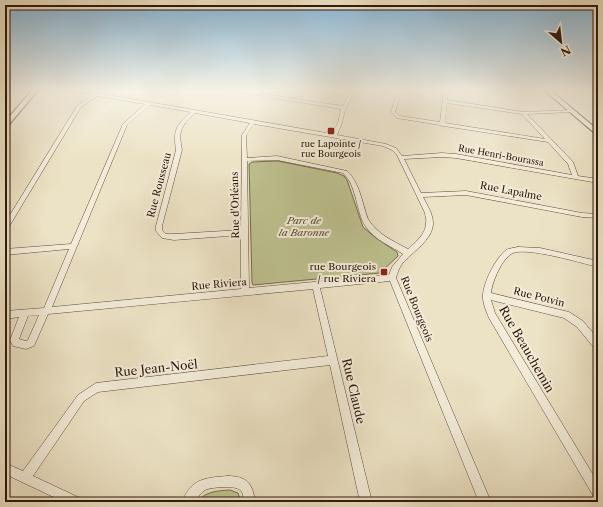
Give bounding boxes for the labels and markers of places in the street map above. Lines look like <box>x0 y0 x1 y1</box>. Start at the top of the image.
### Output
marker: rue Lapointe / rue Bourgeois <box>326 126 336 136</box>
place label: rue Lapointe / rue Bourgeois <box>301 138 361 159</box>
place label: rue Bourgeois / rue Riviera <box>310 260 377 285</box>
marker: rue Bourgeois / rue Riviera <box>379 267 389 277</box>

